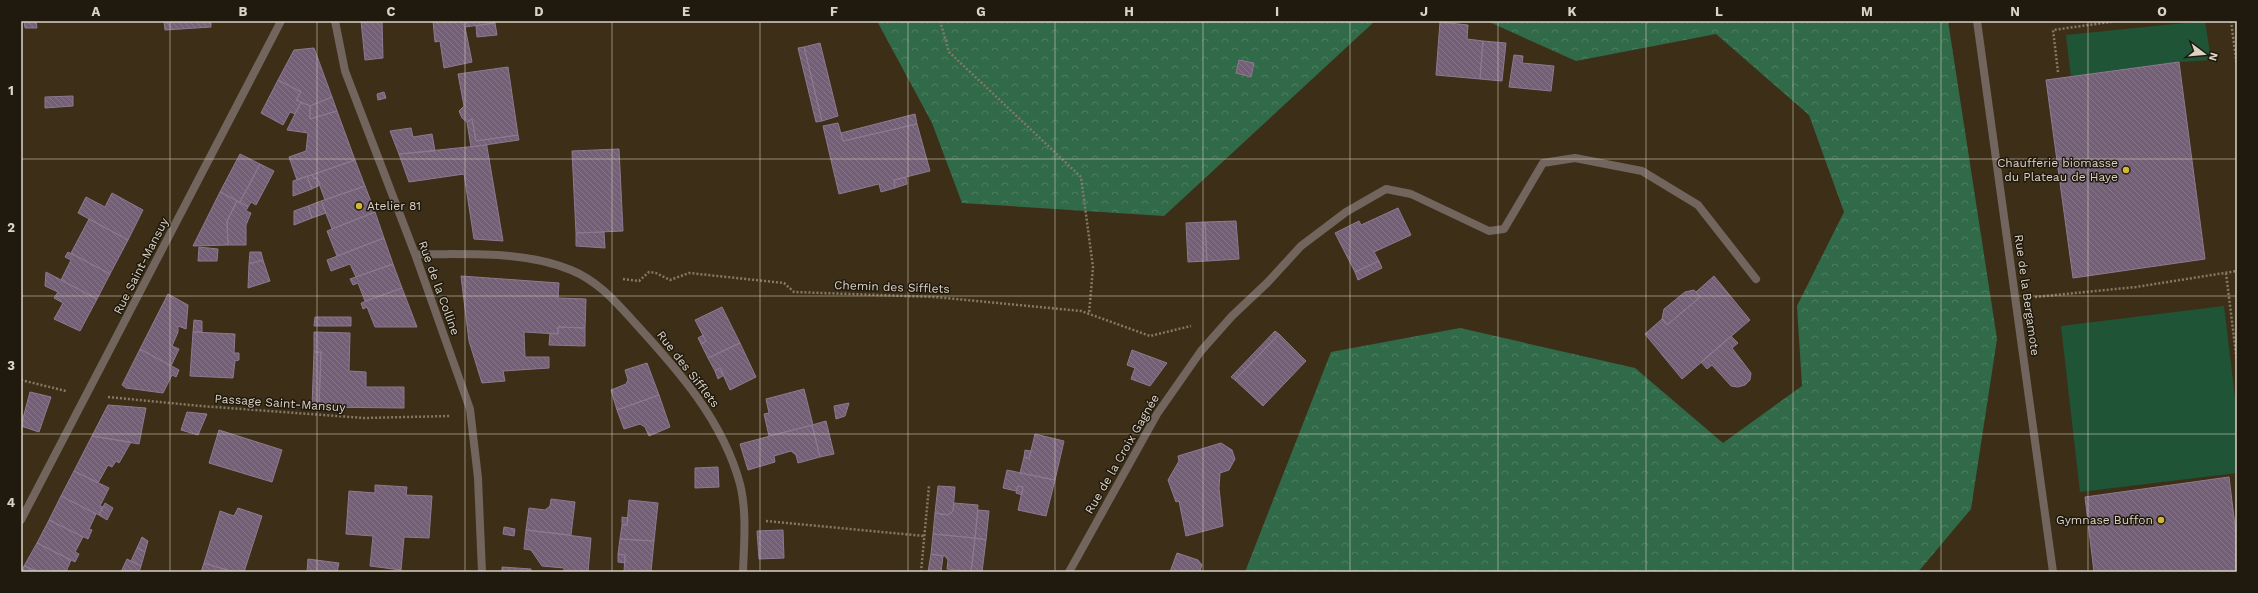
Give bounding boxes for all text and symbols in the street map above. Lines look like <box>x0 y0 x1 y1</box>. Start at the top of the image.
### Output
text: A <box>92 4 101 19</box>
text: B <box>239 4 248 19</box>
text: C <box>387 4 396 19</box>
text: D <box>534 4 544 19</box>
text: E <box>682 4 690 19</box>
text: F <box>830 4 838 19</box>
text: G <box>976 4 986 19</box>
text: H <box>1124 4 1134 19</box>
text: I <box>1275 4 1279 19</box>
text: J <box>1420 4 1428 19</box>
text: K <box>1567 4 1577 19</box>
text: L <box>1715 4 1723 19</box>
text: M <box>1861 4 1873 19</box>
text: N <box>2010 4 2020 19</box>
text: O <box>2157 4 2167 19</box>
north arrow <box>2184 34 2224 74</box>
text: N <box>2206 51 2221 62</box>
text: 1 <box>8 83 14 98</box>
place label: Chaufferie biomasse du Plateau de Haye <box>1997 156 2118 184</box>
marker: Chaufferie biomasse du Plateau de Haye <box>2121 165 2131 175</box>
place label: Atelier 81 <box>367 199 421 213</box>
marker: Atelier 81 <box>354 201 364 211</box>
street label: Rue Saint-Mansuy <box>111 215 172 317</box>
text: 2 <box>7 220 15 235</box>
street label: Rue de la Bergamote <box>2012 234 2042 357</box>
street label: Rue de la Colline <box>415 239 463 337</box>
street label: Chemin des Sifflets <box>834 278 950 296</box>
street label: Rue des Sifflets <box>654 328 722 410</box>
text: 3 <box>7 358 15 373</box>
street label: Passage Saint-Mansuy <box>214 391 347 415</box>
street label: Rue de la Croix Gagnée <box>1082 392 1162 516</box>
text: 4 <box>7 495 16 510</box>
place label: Gymnase Buffon <box>2056 513 2153 527</box>
marker: Gymnase Buffon <box>2156 515 2166 525</box>

